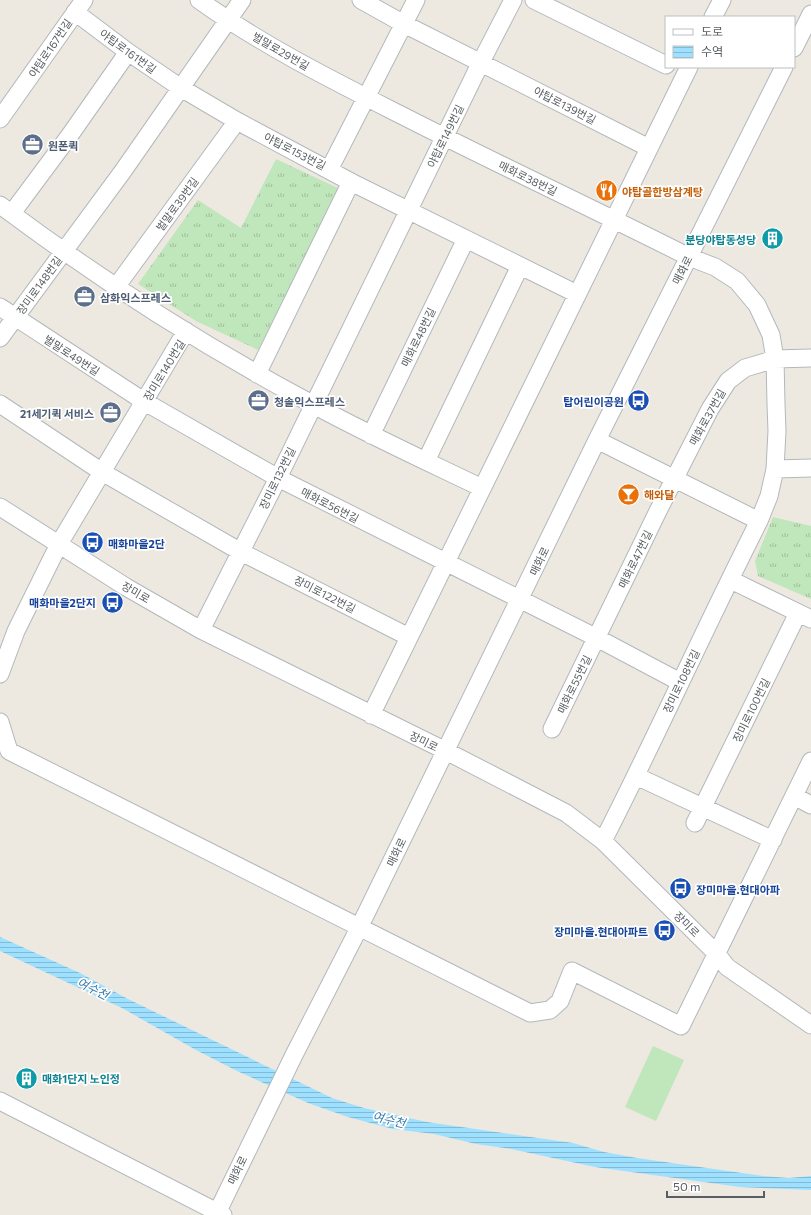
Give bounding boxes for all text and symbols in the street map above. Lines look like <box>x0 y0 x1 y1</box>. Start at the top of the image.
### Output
street label: 야탑로167번길 <box>26 16 74 80</box>
legend <box>665 16 795 68</box>
text: 도로 <box>701 24 723 38</box>
street label: 야탑로161번길 <box>97 26 159 76</box>
street label: 벌말로29번길 <box>250 30 312 72</box>
text: 수역 <box>701 44 723 58</box>
street label: 야탑로139번길 <box>532 84 598 126</box>
street label: 야탑로149번길 <box>424 102 466 170</box>
street label: 야탑로153번길 <box>262 130 328 172</box>
office icon: 원폰퀵 <box>20 132 46 158</box>
place label: 원폰퀵 <box>48 139 78 152</box>
street label: 매화로38번길 <box>497 158 559 198</box>
street label: 벌말로39번길 <box>153 174 201 234</box>
restaurant icon: 야탑골한방삼계탕 <box>594 178 620 204</box>
place label: 야탑골한방삼계탕 <box>622 185 703 198</box>
building icon: 분당야탑동성당 <box>759 226 785 252</box>
place label: 분당야탑동성당 <box>685 233 756 246</box>
street label: 장미로148번길 <box>14 253 64 317</box>
street label: 매화로 <box>669 254 695 286</box>
office icon: 삼화익스프레스 <box>71 284 97 310</box>
place label: 삼화익스프레스 <box>100 291 171 304</box>
street label: 매화로48번길 <box>398 305 438 369</box>
street label: 벌말로49번길 <box>42 332 102 378</box>
street label: 장미로140번길 <box>141 337 187 403</box>
street label: 매화로37번길 <box>686 386 728 448</box>
office icon: 청솔익스프레스 <box>246 388 272 414</box>
bus stop icon: 탑어린이공원 <box>626 388 652 414</box>
place label: 청솔익스프레스 <box>274 395 345 408</box>
place label: 탑어린이공원 <box>563 395 624 408</box>
office icon: 21세기퀵 서비스 <box>97 400 123 426</box>
place label: 21세기퀵 서비스 <box>20 407 94 420</box>
street label: 장미로132번길 <box>256 445 298 511</box>
bar icon: 해와달 <box>615 481 641 507</box>
street label: 매화로56번길 <box>299 485 361 525</box>
place label: 해와달 <box>644 488 674 501</box>
street label: 매화로47번길 <box>615 528 655 590</box>
bus stop icon: 매화마을2단 <box>80 530 106 556</box>
place label: 매화마을2단 <box>108 537 165 550</box>
street label: 매화로 <box>527 545 551 577</box>
street label: 장미로122번길 <box>292 573 358 615</box>
street label: 장미로 <box>120 579 152 605</box>
bus stop icon: 매화마을2단지 <box>99 589 125 615</box>
place label: 매화마을2단지 <box>29 596 96 609</box>
street label: 장미로108번길 <box>660 647 702 715</box>
street label: 매화로55번길 <box>554 653 594 715</box>
street label: 장미로100번길 <box>730 676 772 744</box>
street label: 장미로 <box>408 729 440 753</box>
street label: 매화로 <box>384 836 408 868</box>
bus stop icon: 장미마을.현대아파 <box>668 876 694 902</box>
place label: 장미마을.현대아파 <box>696 883 780 896</box>
street label: 장미로 <box>672 909 702 939</box>
bus stop icon: 장미마을.현대아파트 <box>651 918 677 944</box>
place label: 장미마을.현대아파트 <box>554 925 648 938</box>
water label: 여수천 <box>75 974 113 1003</box>
building icon: 매화1단지 노인정 <box>14 1065 40 1091</box>
place label: 매화1단지 노인정 <box>42 1072 120 1085</box>
water label: 여수천 <box>371 1108 409 1130</box>
street label: 매화로 <box>225 1154 249 1186</box>
scale bar <box>667 1173 764 1199</box>
text: 50 m <box>673 1179 701 1193</box>

